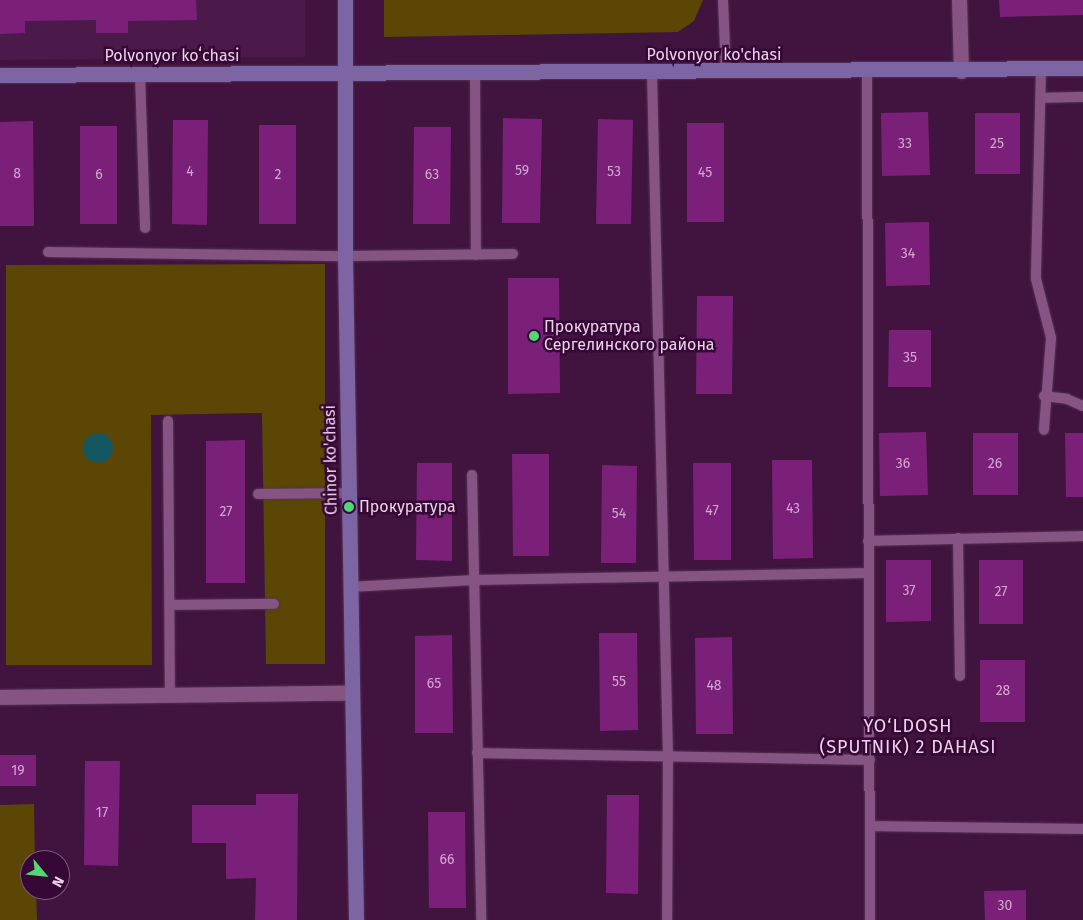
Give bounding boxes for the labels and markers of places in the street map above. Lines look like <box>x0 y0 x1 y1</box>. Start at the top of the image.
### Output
place label: Прокуратура Сергелинского района <box>544 317 715 355</box>
marker: Прокуратура Сергелинского района <box>528 330 540 342</box>
place label: Прокуратура <box>359 497 456 517</box>
marker: Прокуратура <box>343 501 355 513</box>

